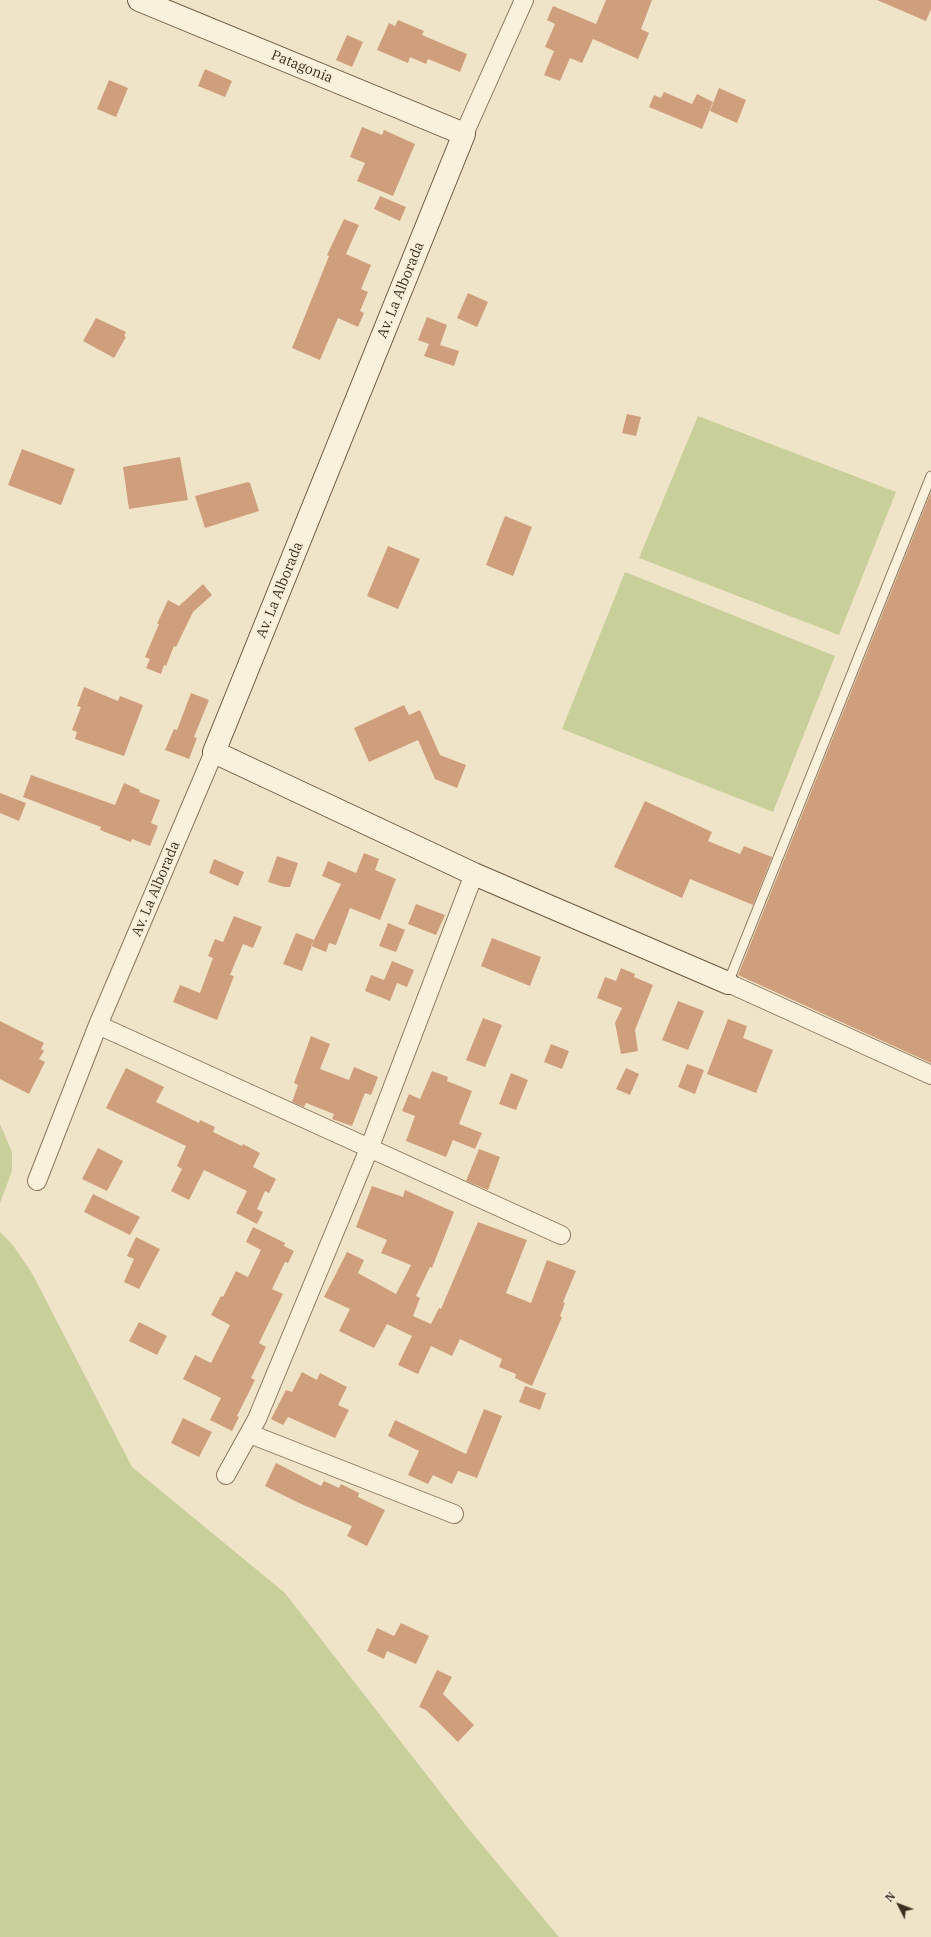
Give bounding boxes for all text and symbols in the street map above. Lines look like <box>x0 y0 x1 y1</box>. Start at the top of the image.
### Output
street label: Patagonia <box>269 47 335 87</box>
street label: Av. La Alborada <box>374 239 428 341</box>
street label: Av. La Alborada <box>253 539 307 641</box>
street label: Av. La Alborada <box>128 839 184 939</box>
north arrow <box>879 1885 919 1925</box>
text: N <box>882 1889 898 1905</box>

